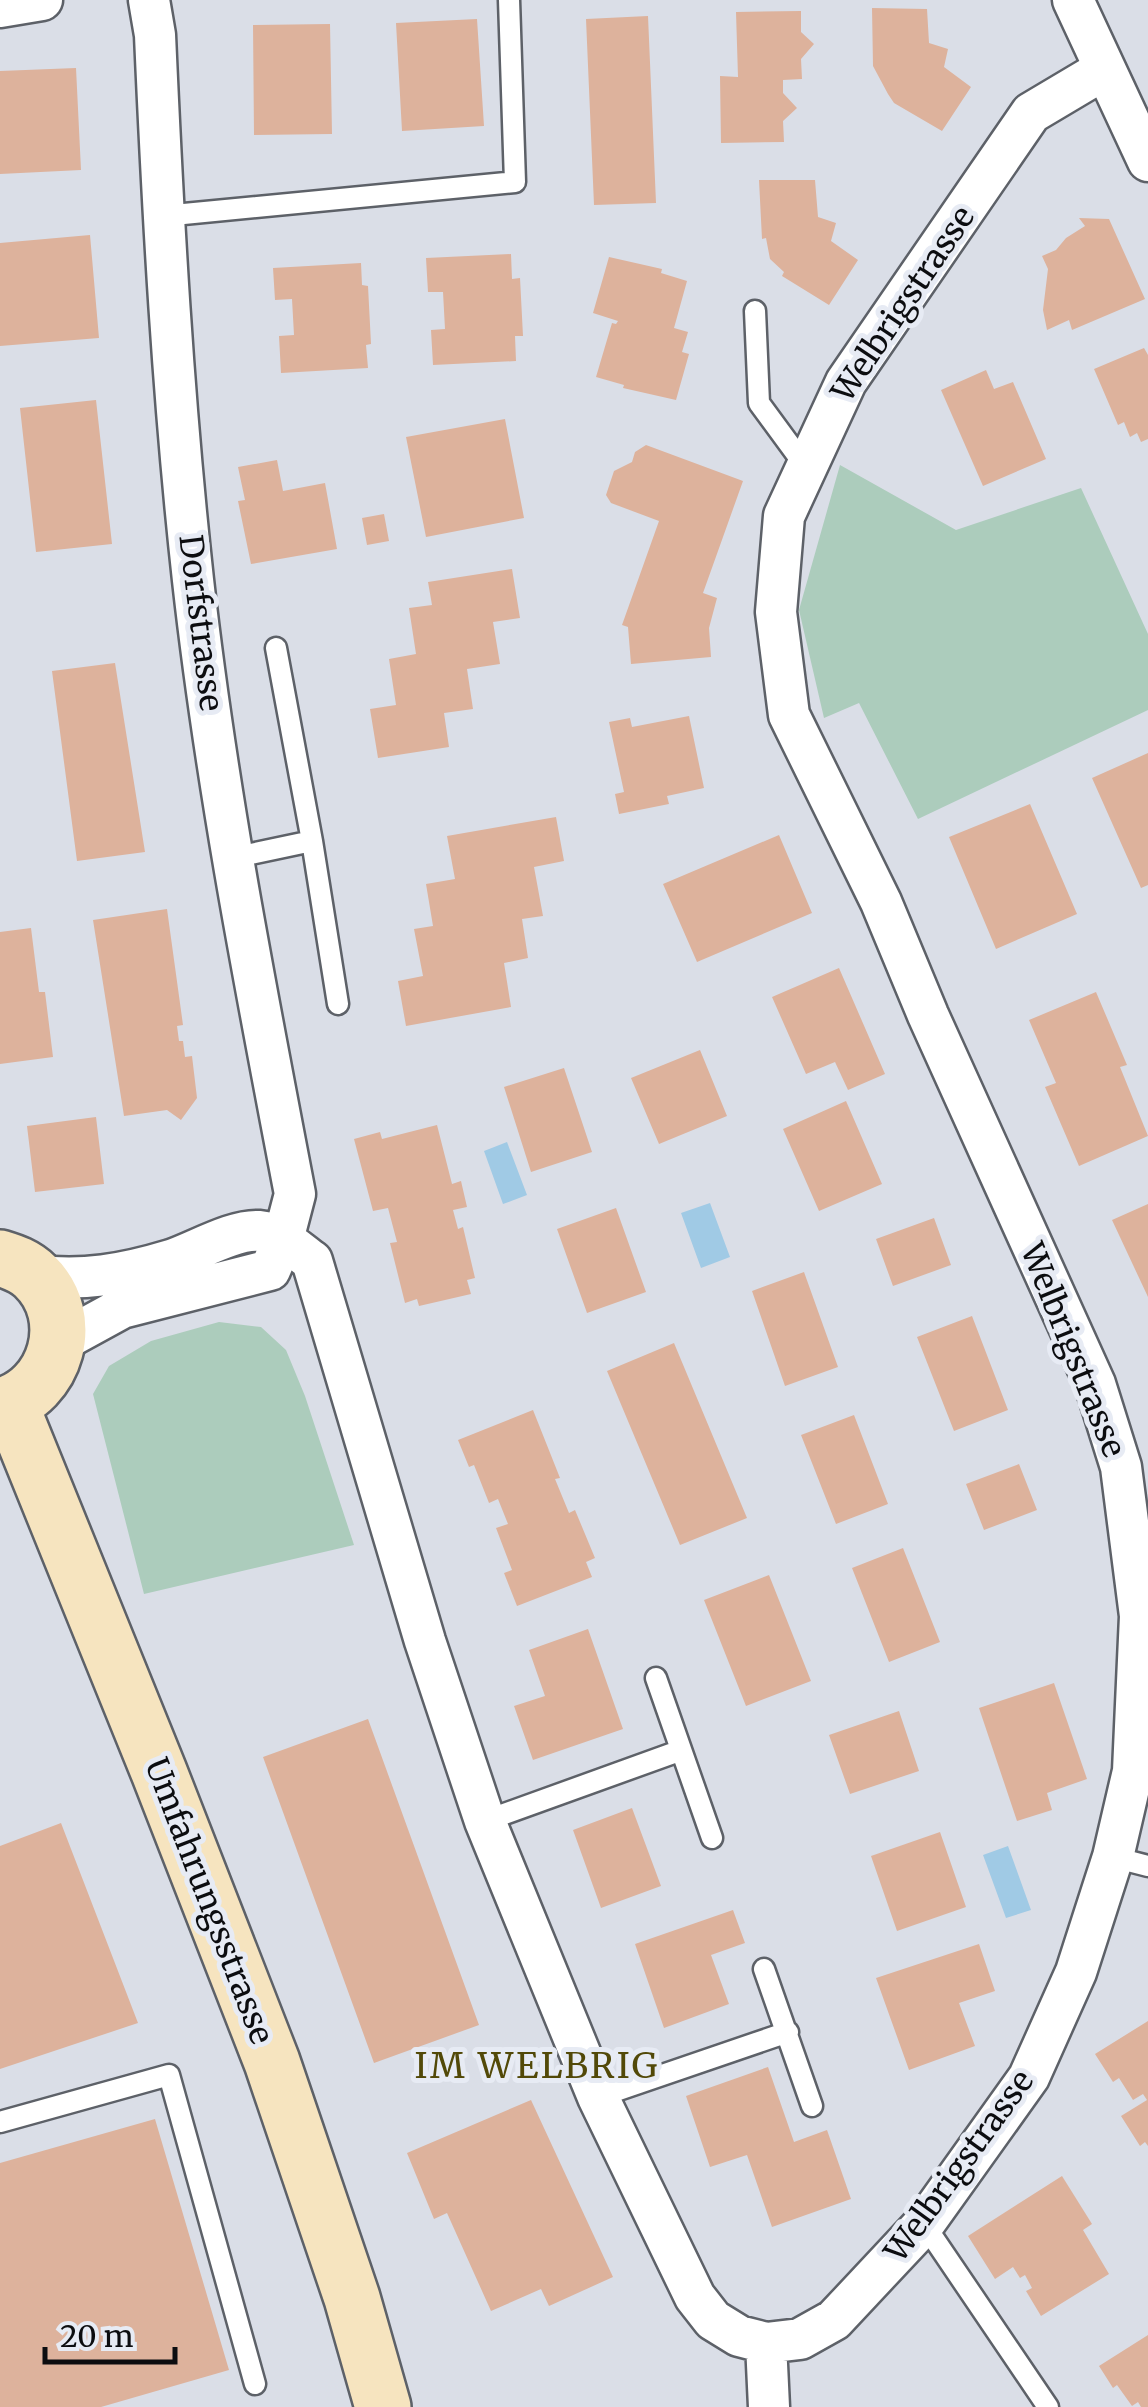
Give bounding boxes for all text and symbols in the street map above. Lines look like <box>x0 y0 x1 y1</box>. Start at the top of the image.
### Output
street label: Welbrigstrasse <box>822 199 983 410</box>
street label: Dorfstrasse <box>170 533 232 713</box>
street label: Welbrigstrasse <box>1011 1236 1134 1463</box>
street label: Umfahrungsstrasse <box>136 1752 282 2050</box>
district label: IM WELBRIG <box>414 2044 660 2088</box>
street label: Welbrigstrasse <box>875 2062 1042 2271</box>
scale bar <box>45 2302 175 2364</box>
text: 20 m <box>60 2317 134 2355</box>

